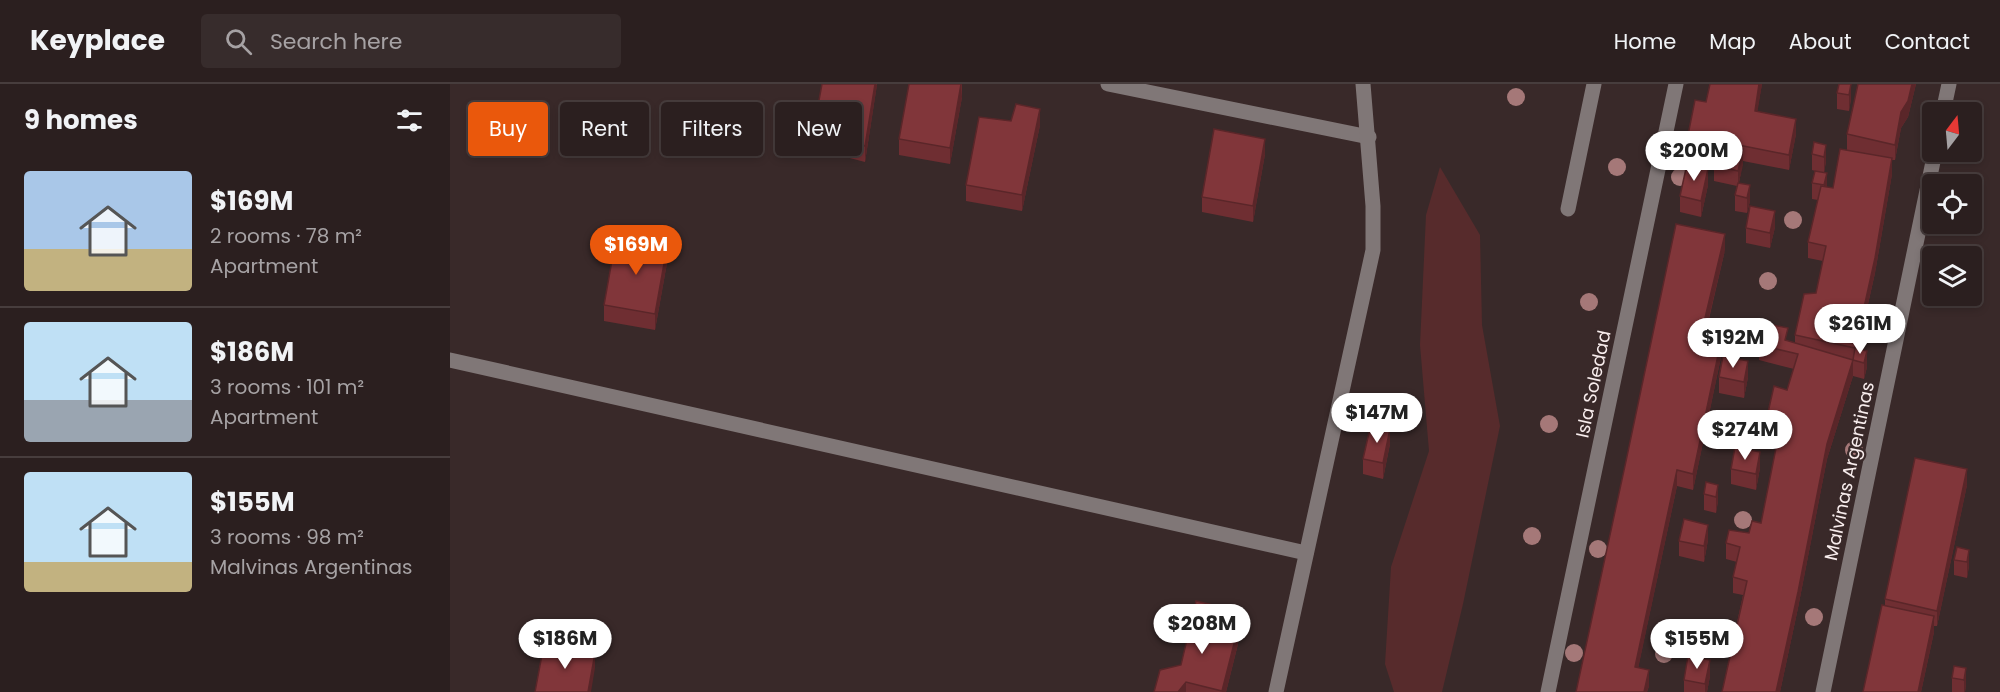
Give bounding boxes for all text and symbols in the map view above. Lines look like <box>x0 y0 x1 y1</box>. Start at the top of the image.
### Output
search box <box>201 14 621 68</box>
text: Keyplace <box>30 21 165 60</box>
icon: search <box>222 25 255 58</box>
text: Search here <box>270 26 402 57</box>
text: Home <box>1614 27 1676 56</box>
text: Map <box>1709 27 1756 56</box>
text: About <box>1789 27 1852 56</box>
text: Contact <box>1885 27 1970 56</box>
text: 9 homes <box>24 102 138 138</box>
chip: Buy <box>468 102 548 156</box>
chip: Rent <box>560 102 649 156</box>
chip: Filters <box>661 102 763 156</box>
chip: New <box>775 102 862 156</box>
north arrow <box>1922 102 1982 162</box>
map controls <box>1922 102 1982 306</box>
icon: filters <box>393 104 426 137</box>
pin: $200M <box>1652 131 1736 182</box>
text: $200M <box>1659 136 1729 164</box>
button: locate <box>1922 174 1982 234</box>
text: $169M <box>210 183 293 219</box>
icon: home <box>72 195 144 267</box>
text: 2 rooms · 78 m² <box>210 222 362 250</box>
pin: $169M <box>594 225 678 276</box>
text: $169M <box>604 230 668 258</box>
button: layers <box>1922 246 1982 306</box>
text: Apartment <box>210 252 318 280</box>
pin: $261M <box>1818 304 1902 355</box>
text: $261M <box>1828 309 1892 337</box>
pin: $192M <box>1691 318 1775 369</box>
text: $192M <box>1702 323 1764 351</box>
street label: Isla Soledad <box>1569 328 1617 440</box>
text: $186M <box>210 334 294 370</box>
icon: home <box>72 346 144 418</box>
text: 3 rooms · 101 m² <box>210 373 364 401</box>
street label: Malvinas Argentinas <box>1818 379 1880 563</box>
pin: $147M <box>1335 393 1419 444</box>
text: $147M <box>1345 398 1409 426</box>
text: Apartment <box>210 403 318 431</box>
pin: $274M <box>1703 410 1787 461</box>
text: $274M <box>1711 415 1779 443</box>
text: $155M <box>210 484 295 520</box>
icon: home <box>72 496 144 568</box>
text: 3 rooms · 98 m² <box>210 523 364 551</box>
text: Malvinas Argentinas <box>210 553 413 581</box>
pin: $208M <box>1160 604 1244 655</box>
text: $208M <box>1168 609 1236 637</box>
pin: $186M <box>523 619 607 670</box>
pin: $155M <box>1655 619 1739 670</box>
text: $186M <box>533 624 597 652</box>
text: $155M <box>1664 624 1730 652</box>

